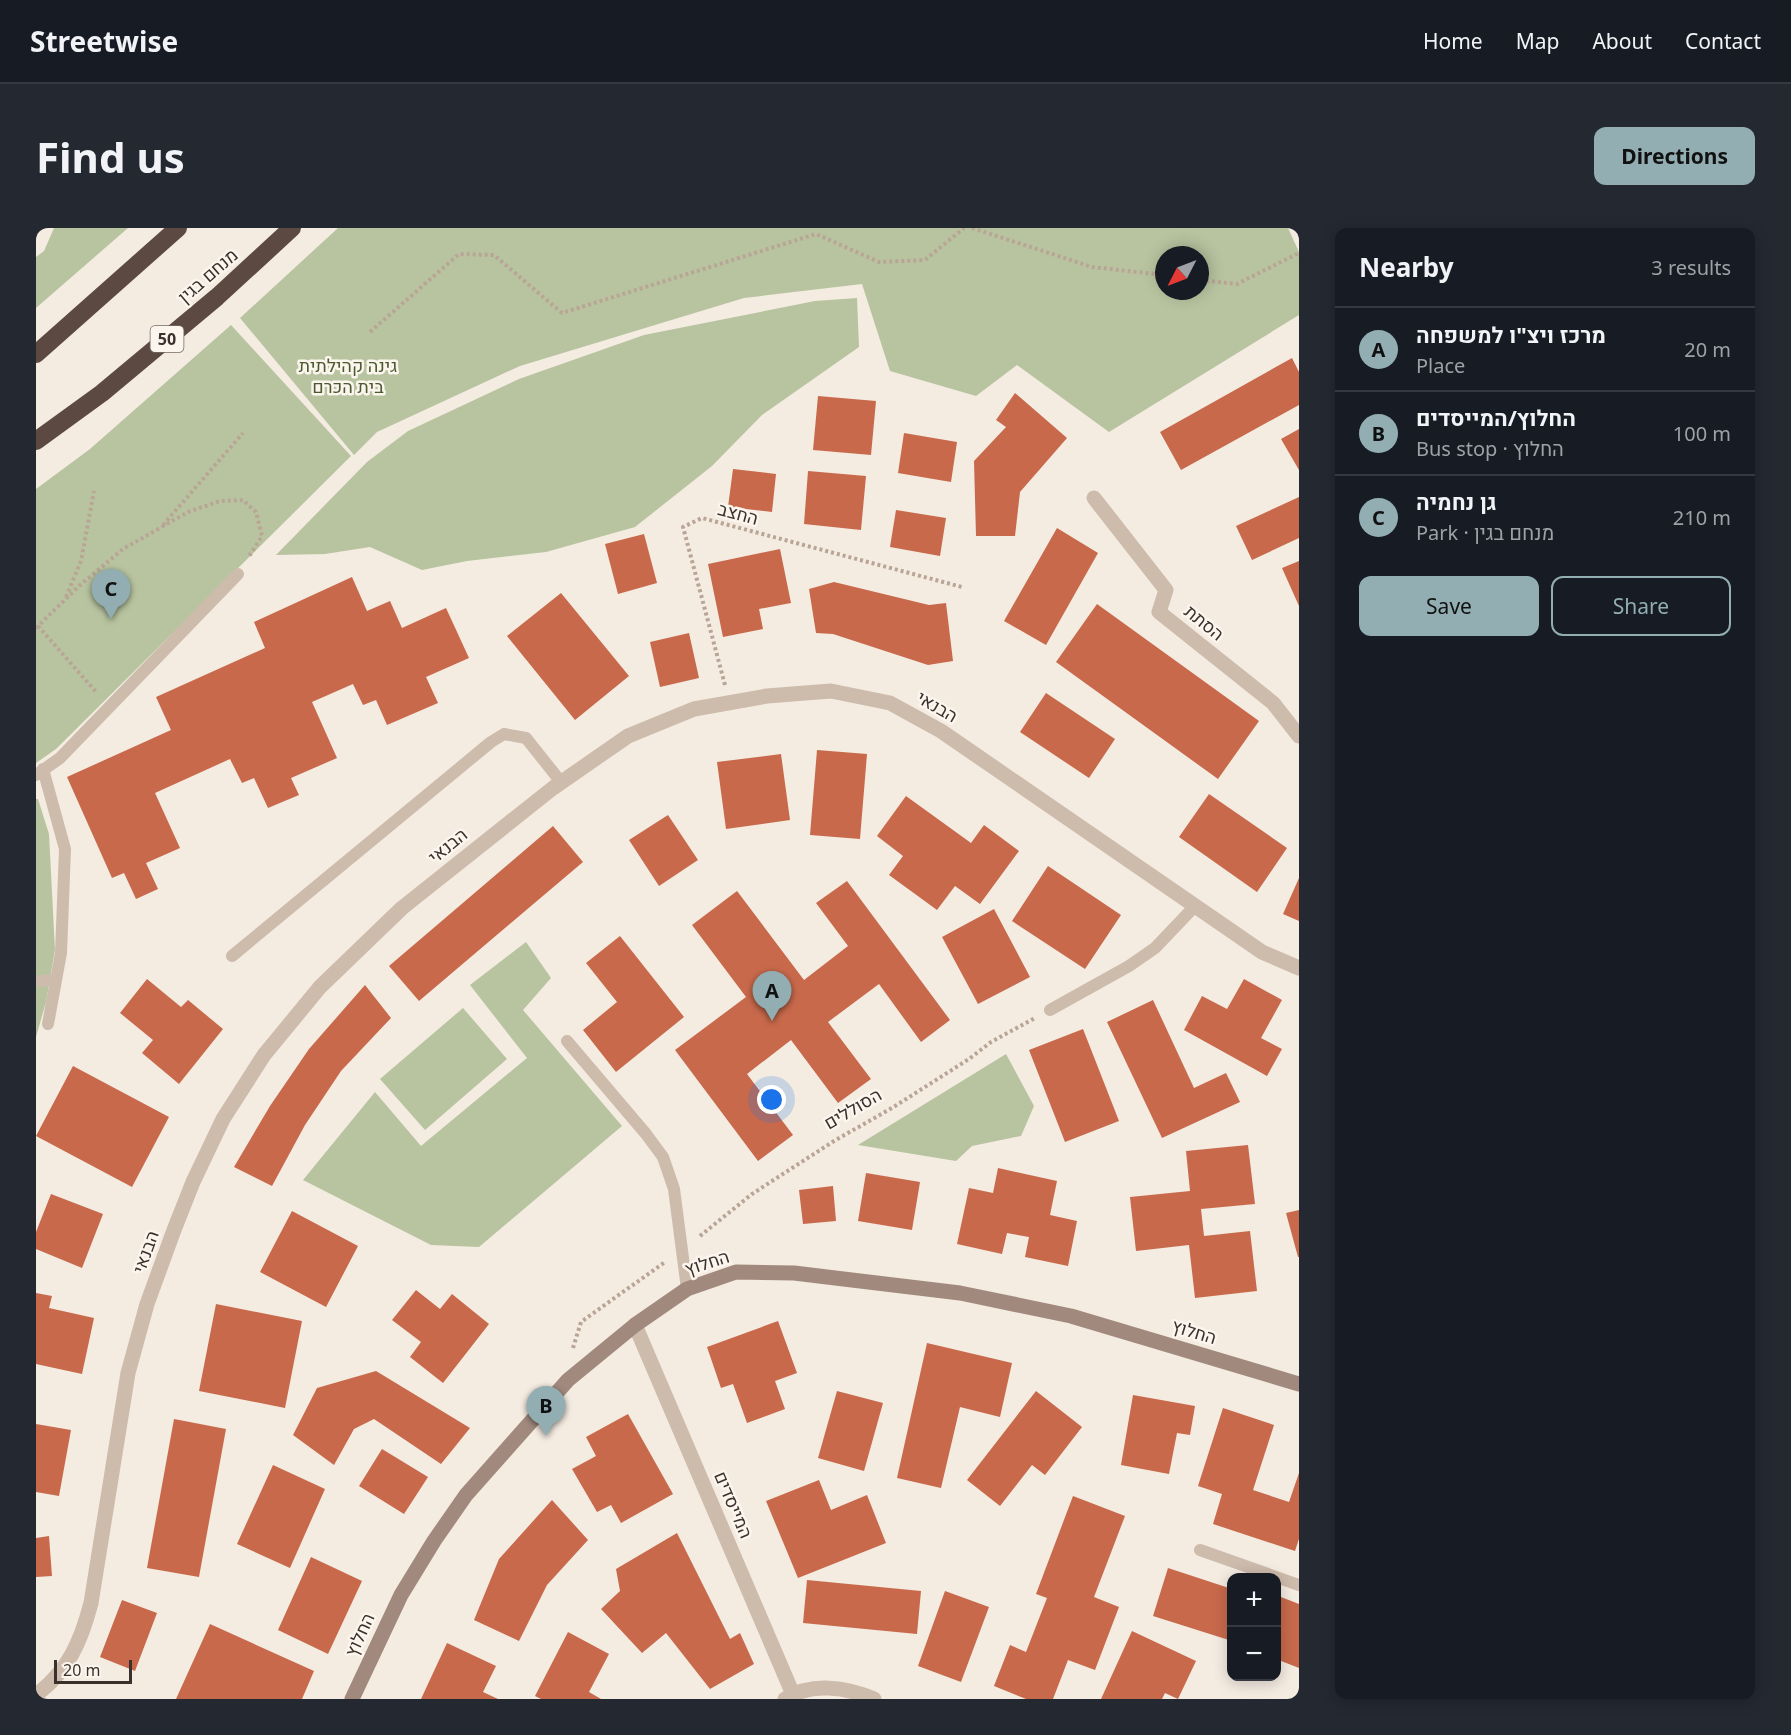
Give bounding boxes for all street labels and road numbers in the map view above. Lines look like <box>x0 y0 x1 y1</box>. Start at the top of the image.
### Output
street label: מנחם בגין <box>172 243 242 308</box>
road number: 50 <box>150 326 184 352</box>
street label: החצב <box>715 496 761 530</box>
street label: הסתת <box>1180 599 1229 646</box>
street label: הבנאי <box>913 685 962 727</box>
street label: הבנאי <box>423 822 472 868</box>
street label: הסוללים <box>819 1082 886 1134</box>
street label: הבנאי <box>126 1227 164 1276</box>
street label: החלוץ <box>681 1244 732 1281</box>
street label: החלוץ <box>1169 1313 1220 1349</box>
street label: המייסדים <box>709 1467 759 1542</box>
street label: החלוץ <box>339 1609 380 1660</box>

